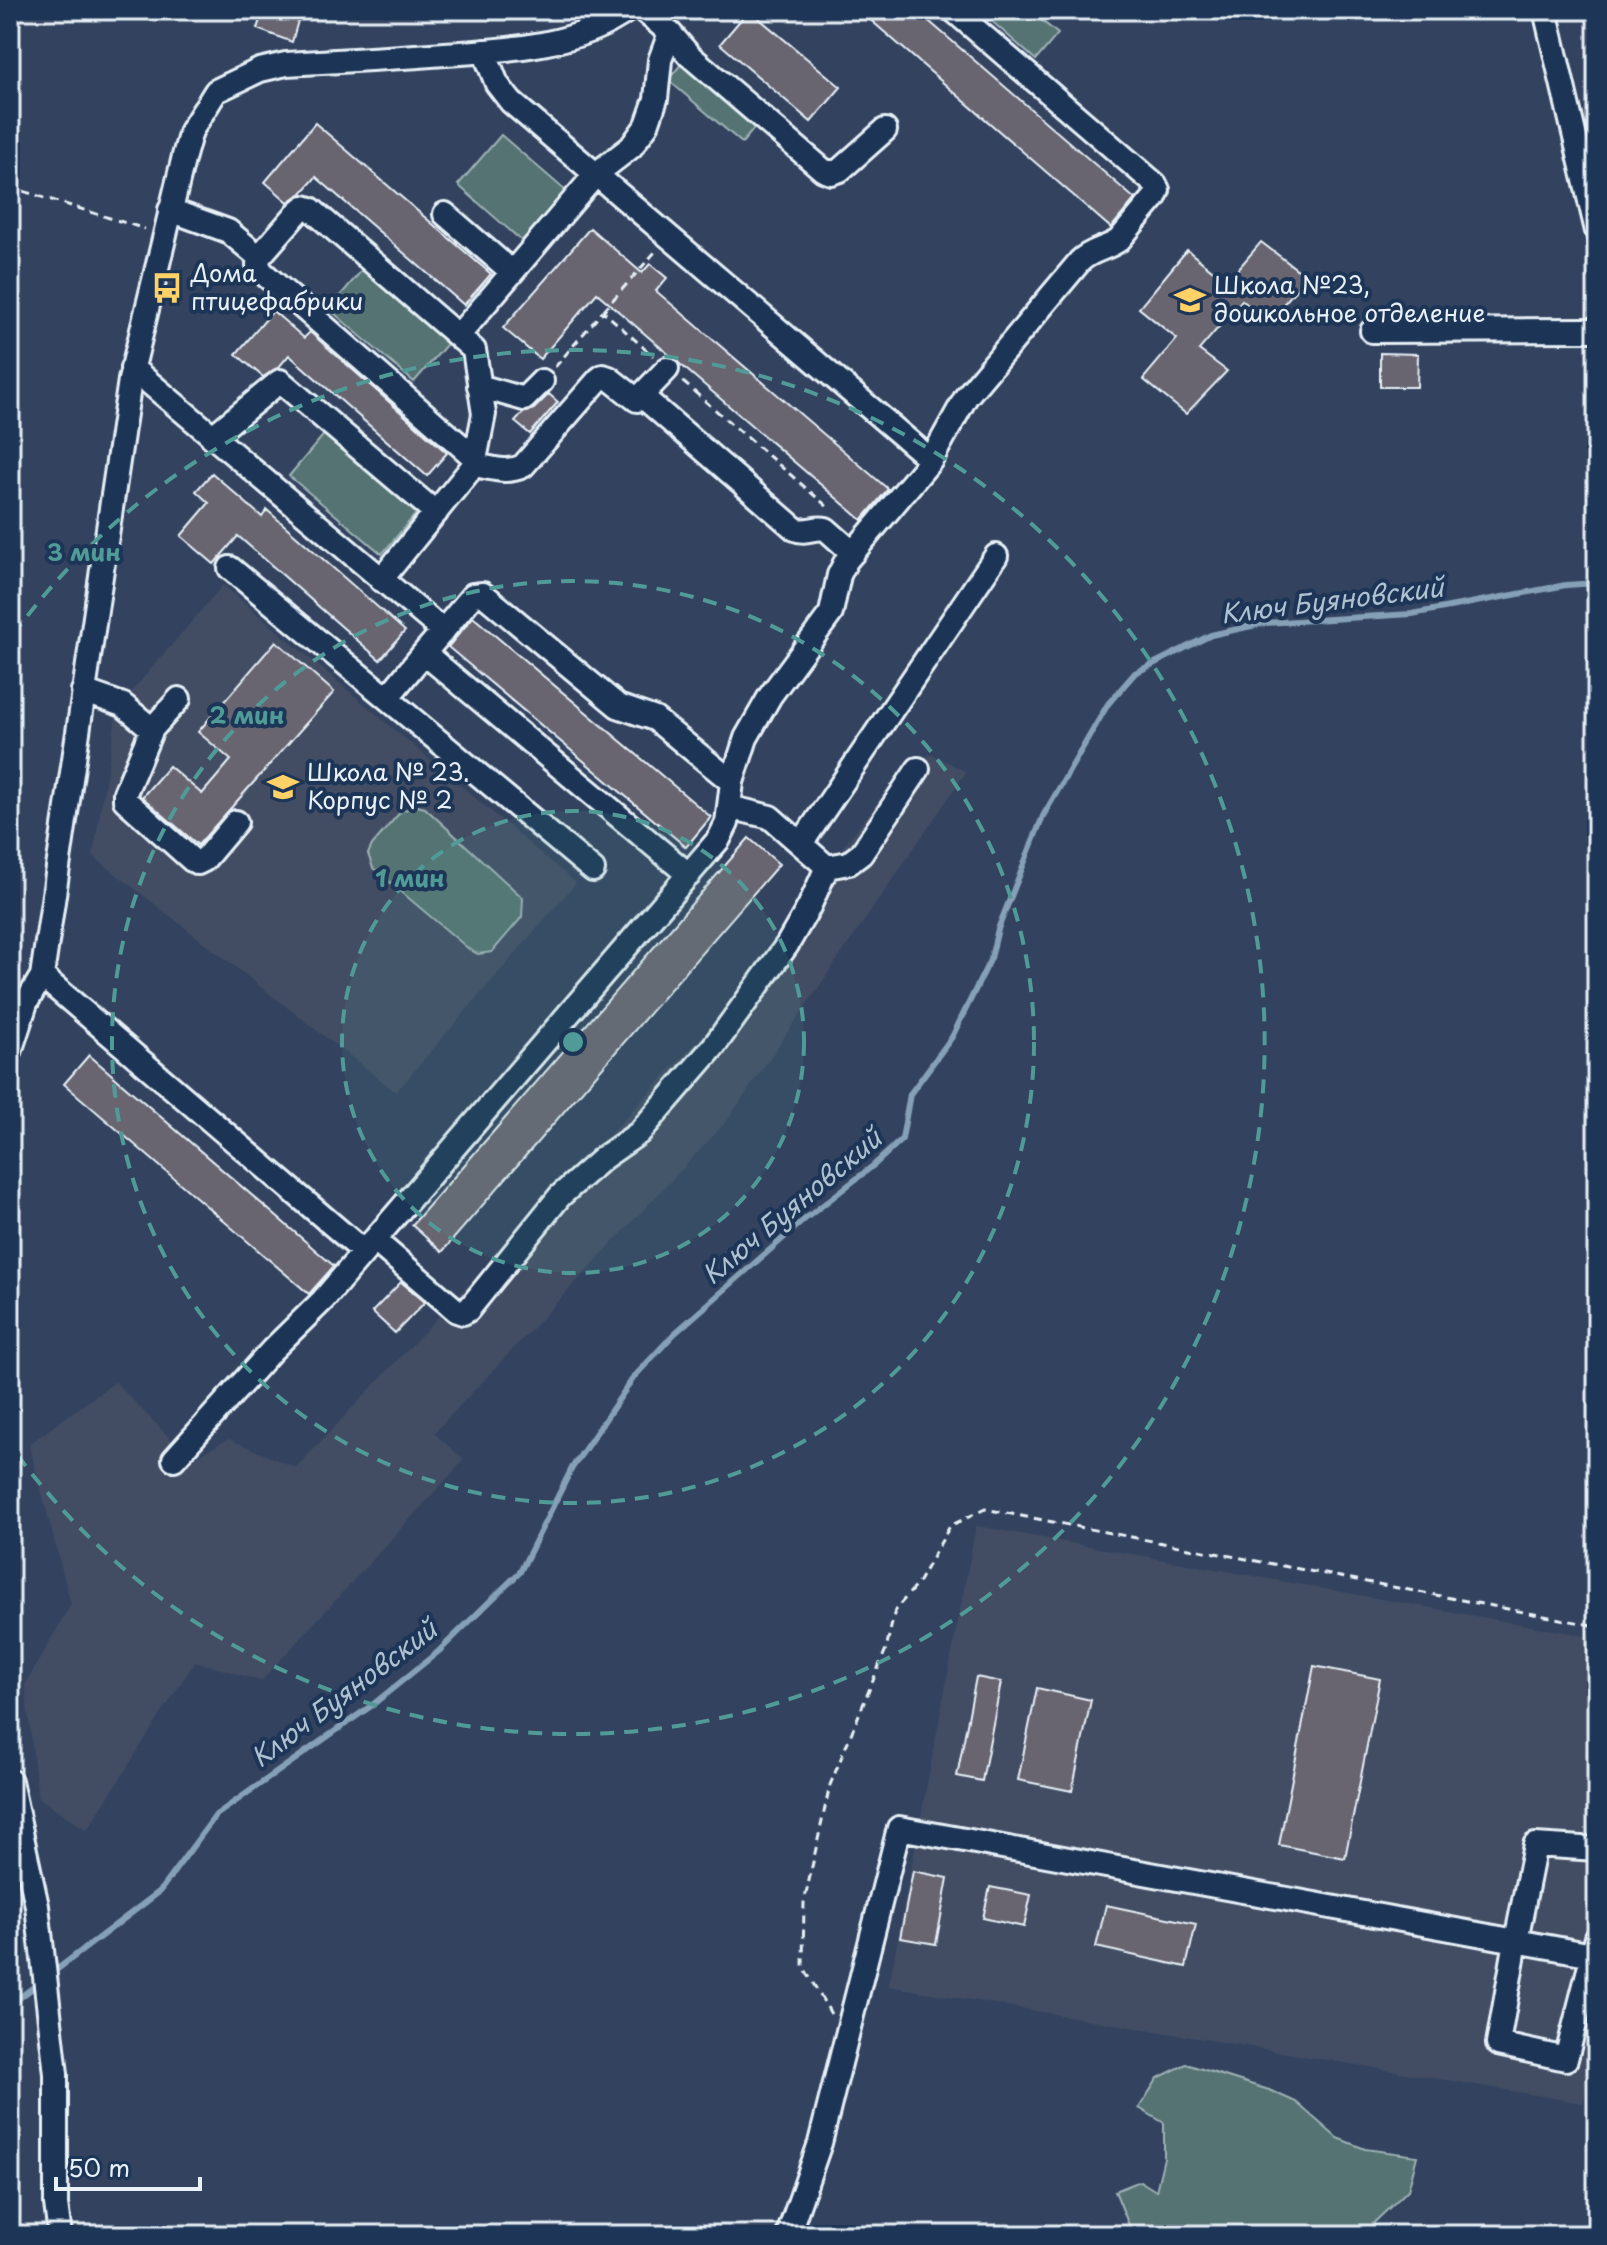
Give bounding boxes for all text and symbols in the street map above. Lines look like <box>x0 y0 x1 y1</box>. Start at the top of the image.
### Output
place label: Дома птицефабрики <box>190 254 363 318</box>
place label: Школа №23, дошкольное отделение <box>1214 266 1485 330</box>
bus stop icon: Дома птицефабрики <box>150 271 184 305</box>
school or university icon: Школа №23, дошкольное отделение <box>1173 283 1207 317</box>
text: 3 мин <box>47 533 121 569</box>
water label: Ключ Буяновский <box>1218 566 1449 633</box>
text: 2 мин <box>210 696 284 732</box>
place label: Школа № 23. Корпус № 2 <box>307 753 470 817</box>
school or university icon: Школа № 23. Корпус № 2 <box>266 770 300 804</box>
text: 1 мин <box>375 859 445 895</box>
centre of rings <box>559 1028 587 1056</box>
water label: Ключ Буяновский <box>693 1117 892 1293</box>
water label: Ключ Буяновский <box>242 1608 447 1776</box>
scale bar <box>56 2141 200 2191</box>
text: 50 m <box>68 2149 130 2185</box>

